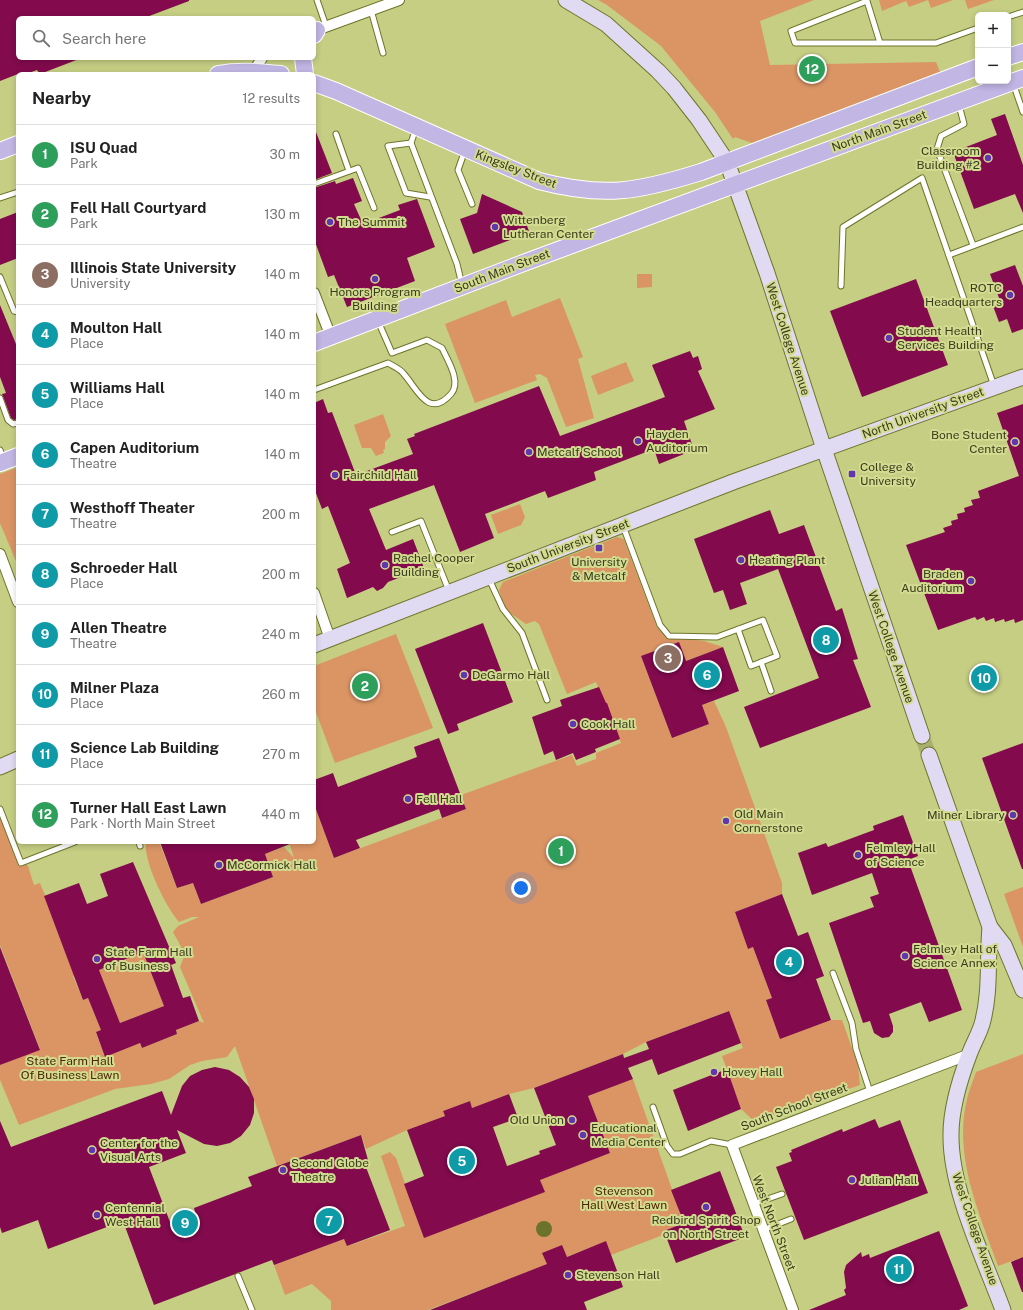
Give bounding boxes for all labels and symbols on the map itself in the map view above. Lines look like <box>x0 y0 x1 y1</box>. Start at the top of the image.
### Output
pin: 12 <box>799 54 825 84</box>
street label: North Main Street <box>830 107 929 155</box>
place label: Classroom Building #2 <box>917 144 980 172</box>
street label: Kingsley Street <box>473 147 559 191</box>
marker: Classroom Building #2 <box>983 153 993 163</box>
place label: Wittenberg Lutheran Center <box>503 213 594 241</box>
place label: The Summit <box>338 215 405 229</box>
marker: The Summit <box>325 217 335 227</box>
marker: Wittenberg Lutheran Center <box>490 222 500 232</box>
street label: South Main Street <box>452 246 552 296</box>
marker: Honors Program Building <box>370 274 380 284</box>
street label: West College Avenue <box>763 281 813 397</box>
place label: ROTC Headquarters <box>925 281 1002 309</box>
place label: Honors Program Building <box>329 285 421 313</box>
marker: ROTC Headquarters <box>1005 290 1015 300</box>
place label: Student Health Services Building <box>897 324 994 352</box>
marker: Student Health Services Building <box>884 333 894 343</box>
street label: North University Street <box>860 384 986 442</box>
place label: Hayden Auditorium <box>646 427 708 455</box>
place label: Bone Student Center <box>931 428 1007 456</box>
marker: Hayden Auditorium <box>633 436 643 446</box>
marker: Bone Student Center <box>1010 437 1020 447</box>
place label: Metcalf School <box>537 445 622 459</box>
marker: Metcalf School <box>524 447 534 457</box>
place label: College & University <box>860 460 916 488</box>
place label: Fairchild Hall <box>343 468 417 482</box>
marker: College & University <box>847 469 857 479</box>
marker: Fairchild Hall <box>330 470 340 480</box>
street label: South University Street <box>505 516 632 576</box>
marker: University & Metcalf <box>594 543 604 553</box>
place label: Rachel Cooper Building <box>393 551 475 579</box>
place label: Heating Plant <box>749 553 826 567</box>
place label: University & Metcalf <box>571 555 627 583</box>
marker: Heating Plant <box>736 555 746 565</box>
marker: Rachel Cooper Building <box>380 560 390 570</box>
place label: Braden Auditorium <box>901 567 963 595</box>
marker: Braden Auditorium <box>966 576 976 586</box>
street label: West College Avenue <box>865 589 917 705</box>
pin: 8 <box>813 625 839 655</box>
pin: 3 <box>655 643 681 673</box>
pin: 6 <box>694 660 720 690</box>
pin: 10 <box>971 663 997 693</box>
place label: DeGarmo Hall <box>472 668 550 682</box>
marker: DeGarmo Hall <box>459 670 469 680</box>
pin: 2 <box>352 671 378 701</box>
place label: Cook Hall <box>581 717 636 731</box>
marker: Cook Hall <box>568 719 578 729</box>
place label: Fell Hall <box>416 792 463 806</box>
marker: Fell Hall <box>403 794 413 804</box>
place label: Old Main Cornerstone <box>734 807 803 835</box>
place label: Milner Library <box>927 808 1006 822</box>
marker: Milner Library <box>1008 810 1018 820</box>
marker: Old Main Cornerstone <box>721 816 731 826</box>
pin: 1 <box>548 836 574 866</box>
place label: Felmley Hall of Science <box>866 841 936 869</box>
marker: Felmley Hall of Science <box>853 850 863 860</box>
place label: McCormick Hall <box>227 858 316 872</box>
marker: McCormick Hall <box>214 860 224 870</box>
your location <box>511 878 531 898</box>
place label: Felmley Hall of Science Annex <box>913 942 997 970</box>
place label: State Farm Hall of Business <box>105 945 193 973</box>
pin: 4 <box>776 947 802 977</box>
marker: Felmley Hall of Science Annex <box>900 951 910 961</box>
marker: State Farm Hall of Business <box>92 954 102 964</box>
park label: State Farm Hall Of Business Lawn <box>21 1054 119 1082</box>
place label: Hovey Hall <box>722 1065 783 1079</box>
marker: Hovey Hall <box>709 1067 719 1077</box>
street label: South School Street <box>739 1080 849 1134</box>
place label: Old Union <box>510 1113 564 1127</box>
marker: Old Union <box>567 1115 577 1125</box>
place label: Educational Media Center <box>591 1121 666 1149</box>
marker: Educational Media Center <box>578 1130 588 1140</box>
place label: Center for the Visual Arts <box>100 1136 178 1164</box>
marker: Center for the Visual Arts <box>87 1145 97 1155</box>
pin: 5 <box>449 1146 475 1176</box>
place label: Second Globe Theatre <box>291 1156 369 1184</box>
marker: Second Globe Theatre <box>278 1165 288 1175</box>
street label: West College Avenue <box>949 1171 1001 1287</box>
street label: West North Street <box>749 1173 799 1273</box>
place label: Julian Hall <box>860 1173 918 1187</box>
marker: Julian Hall <box>847 1175 857 1185</box>
park label: Stevenson Hall West Lawn <box>581 1184 667 1212</box>
place label: Centennial West Hall <box>105 1201 165 1229</box>
marker: Redbird Spirit Shop on North Street <box>701 1202 711 1212</box>
pin: 7 <box>316 1206 342 1236</box>
pin: 9 <box>172 1208 198 1238</box>
marker: Centennial West Hall <box>92 1210 102 1220</box>
place label: Redbird Spirit Shop on North Street <box>651 1213 761 1241</box>
pin: 11 <box>886 1254 912 1284</box>
place label: Stevenson Hall <box>576 1268 661 1282</box>
marker: Stevenson Hall <box>563 1270 573 1280</box>

